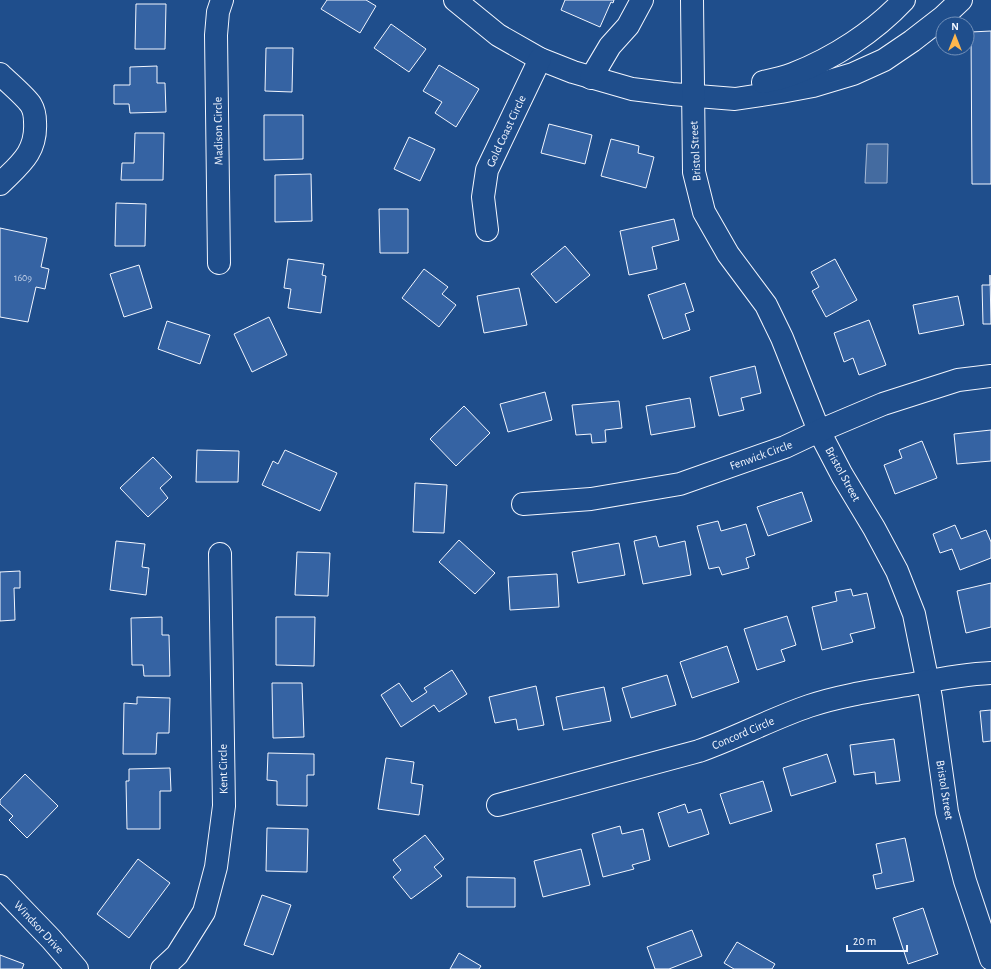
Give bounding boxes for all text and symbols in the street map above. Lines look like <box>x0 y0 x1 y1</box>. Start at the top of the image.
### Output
north arrow <box>935 16 975 56</box>
text: N <box>951 21 959 32</box>
street label: Gold Coast Circle <box>484 93 528 169</box>
street label: Madison Circle <box>211 97 225 165</box>
street label: Bristol Street <box>687 120 703 181</box>
house number: 1609 <box>14 273 32 283</box>
street label: Fenwick Circle <box>728 438 794 472</box>
street label: Bristol Street <box>823 445 863 503</box>
street label: Concord Circle <box>710 714 776 752</box>
street label: Kent Circle <box>217 744 229 794</box>
street label: Bristol Street <box>934 759 956 821</box>
street label: Windsor Drive <box>12 898 66 956</box>
scale bar <box>847 927 907 953</box>
text: 20 m <box>853 935 876 947</box>

